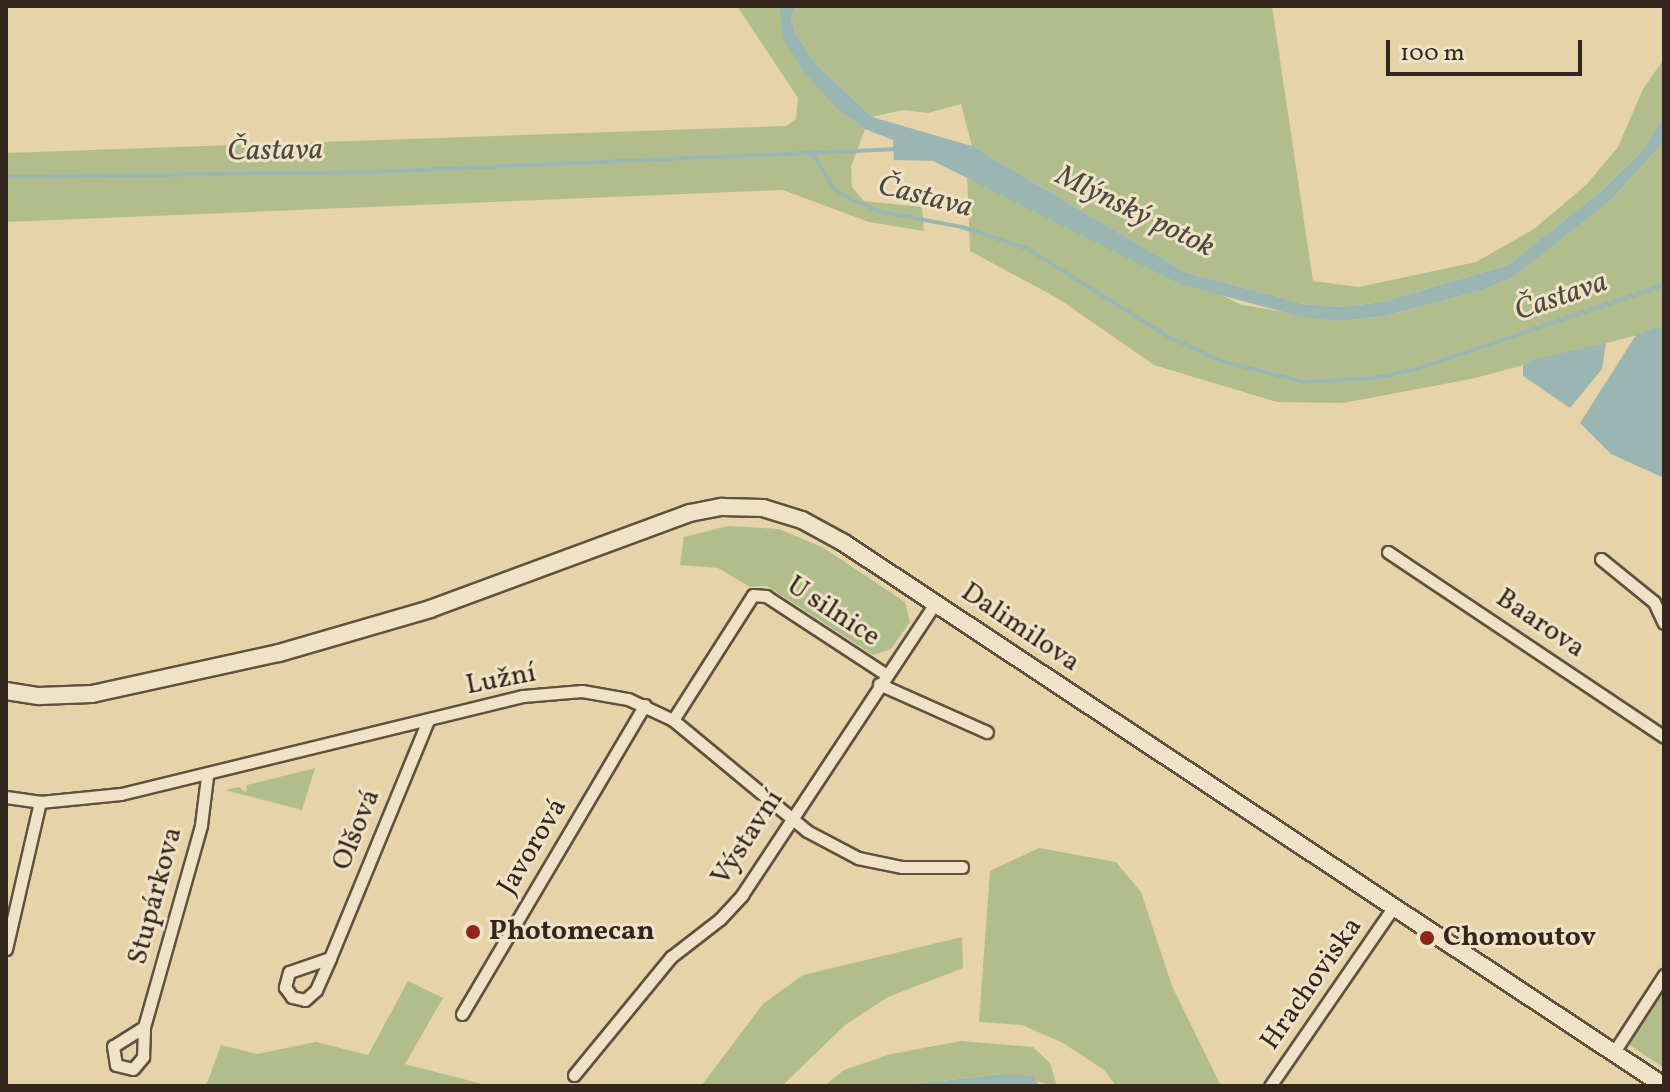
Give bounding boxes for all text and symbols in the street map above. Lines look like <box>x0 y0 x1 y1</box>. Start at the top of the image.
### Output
scale bar <box>1390 24 1586 74</box>
text: 100 m <box>1400 37 1465 71</box>
water label: Častava <box>227 132 323 170</box>
water label: Mlýnský potok <box>1050 158 1220 266</box>
water label: Častava <box>874 168 976 226</box>
water label: Častava <box>1510 264 1612 330</box>
street label: U silnice <box>780 570 886 654</box>
street label: Dalimilova <box>954 576 1086 680</box>
street label: Baarova <box>1489 582 1591 666</box>
street label: Lužní <box>463 657 539 703</box>
street label: Výstavní <box>705 784 791 892</box>
street label: Olšová <box>326 785 388 875</box>
street label: Javorová <box>491 793 575 901</box>
street label: Stupárkova <box>122 824 190 968</box>
street label: Hrachoviska <box>1254 911 1370 1057</box>
place label: Photomecan <box>489 915 655 949</box>
place label: Chomoutov <box>1443 921 1596 955</box>
marker: Photomecan <box>464 923 482 941</box>
marker: Chomoutov <box>1418 929 1436 947</box>

